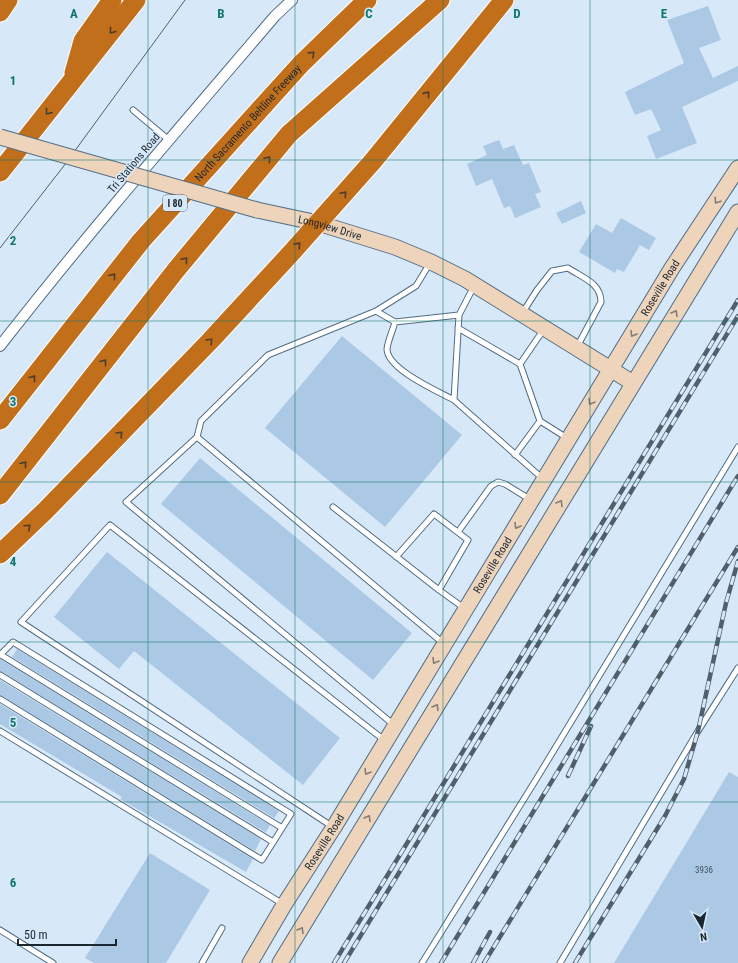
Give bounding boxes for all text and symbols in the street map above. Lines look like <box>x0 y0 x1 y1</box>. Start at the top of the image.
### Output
text: A <box>70 6 78 21</box>
text: B <box>217 6 225 21</box>
text: C <box>365 6 373 21</box>
text: D <box>513 6 521 21</box>
text: E <box>661 6 668 21</box>
one-way arrow <box>110 26 117 33</box>
one-way arrow <box>307 51 315 59</box>
street label: North Sacramento Beltline Freeway <box>192 62 304 184</box>
text: 1 <box>10 73 16 88</box>
one-way arrow <box>423 92 430 99</box>
one-way arrow <box>45 108 52 115</box>
street label: Tri Stations Road <box>105 130 163 196</box>
one-way arrow <box>263 157 270 164</box>
one-way arrow <box>339 191 346 199</box>
road number: I 80 <box>163 195 187 211</box>
one-way arrow <box>714 197 721 204</box>
street label: Longview Drive <box>297 212 363 243</box>
text: 2 <box>10 233 17 248</box>
one-way arrow <box>294 243 301 250</box>
one-way arrow <box>180 257 187 264</box>
street label: Roseville Road <box>638 257 682 318</box>
one-way arrow <box>108 274 115 281</box>
one-way arrow <box>671 310 678 317</box>
one-way arrow <box>630 330 637 337</box>
one-way arrow <box>205 338 213 346</box>
one-way arrow <box>100 359 107 366</box>
one-way arrow <box>28 376 35 383</box>
text: 3 <box>10 394 16 409</box>
one-way arrow <box>589 398 596 405</box>
one-way arrow <box>115 431 122 439</box>
one-way arrow <box>19 461 26 468</box>
one-way arrow <box>555 500 562 507</box>
one-way arrow <box>514 522 521 529</box>
one-way arrow <box>23 524 31 532</box>
street label: Roseville Road <box>470 534 514 596</box>
text: 4 <box>10 554 17 569</box>
one-way arrow <box>432 657 439 664</box>
one-way arrow <box>431 704 438 711</box>
text: 5 <box>10 715 17 730</box>
one-way arrow <box>365 768 372 775</box>
street label: Roseville Road <box>302 812 347 872</box>
one-way arrow <box>363 815 371 822</box>
house number: 3936 <box>695 865 713 875</box>
text: 6 <box>10 875 17 890</box>
north arrow <box>682 907 722 947</box>
scale bar <box>18 921 116 947</box>
one-way arrow <box>296 927 303 934</box>
text: 50 m <box>24 928 48 942</box>
text: N <box>699 929 708 943</box>

